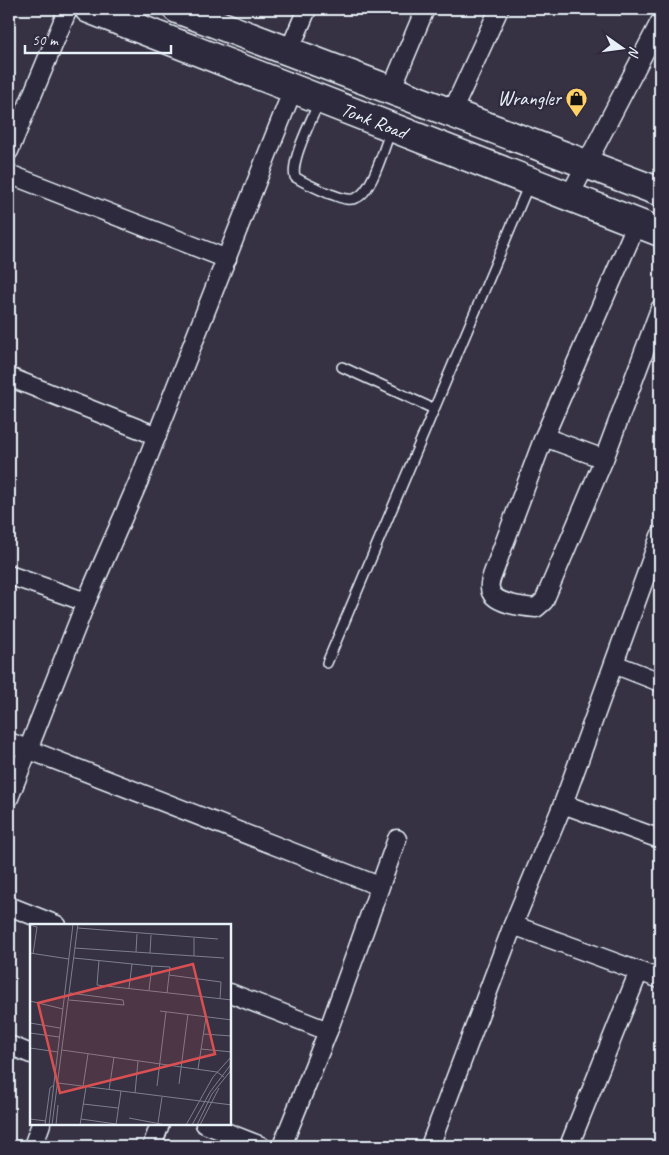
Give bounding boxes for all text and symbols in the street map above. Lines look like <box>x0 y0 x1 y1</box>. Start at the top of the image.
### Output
scale bar <box>25 22 171 54</box>
north arrow <box>596 22 646 72</box>
text: 50 m <box>32 31 59 50</box>
text: N <box>624 45 643 60</box>
place label: Wrangler <box>498 86 563 111</box>
shop icon: Wrangler <box>565 86 589 117</box>
street label: Tonk Road <box>337 97 413 146</box>
inset map <box>30 924 231 1125</box>

